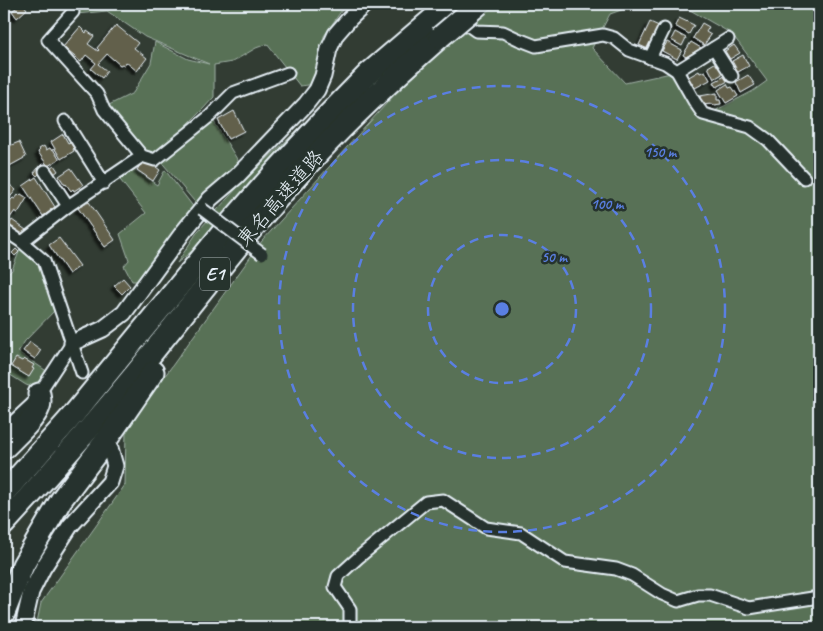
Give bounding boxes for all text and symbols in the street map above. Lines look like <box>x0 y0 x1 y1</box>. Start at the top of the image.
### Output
text: 150 m <box>644 143 678 162</box>
street label: 東名高速道路 <box>231 145 329 251</box>
text: 100 m <box>591 195 625 214</box>
text: 50 m <box>541 248 568 267</box>
road number: E1 <box>200 258 230 290</box>
centre of rings <box>493 300 511 318</box>

